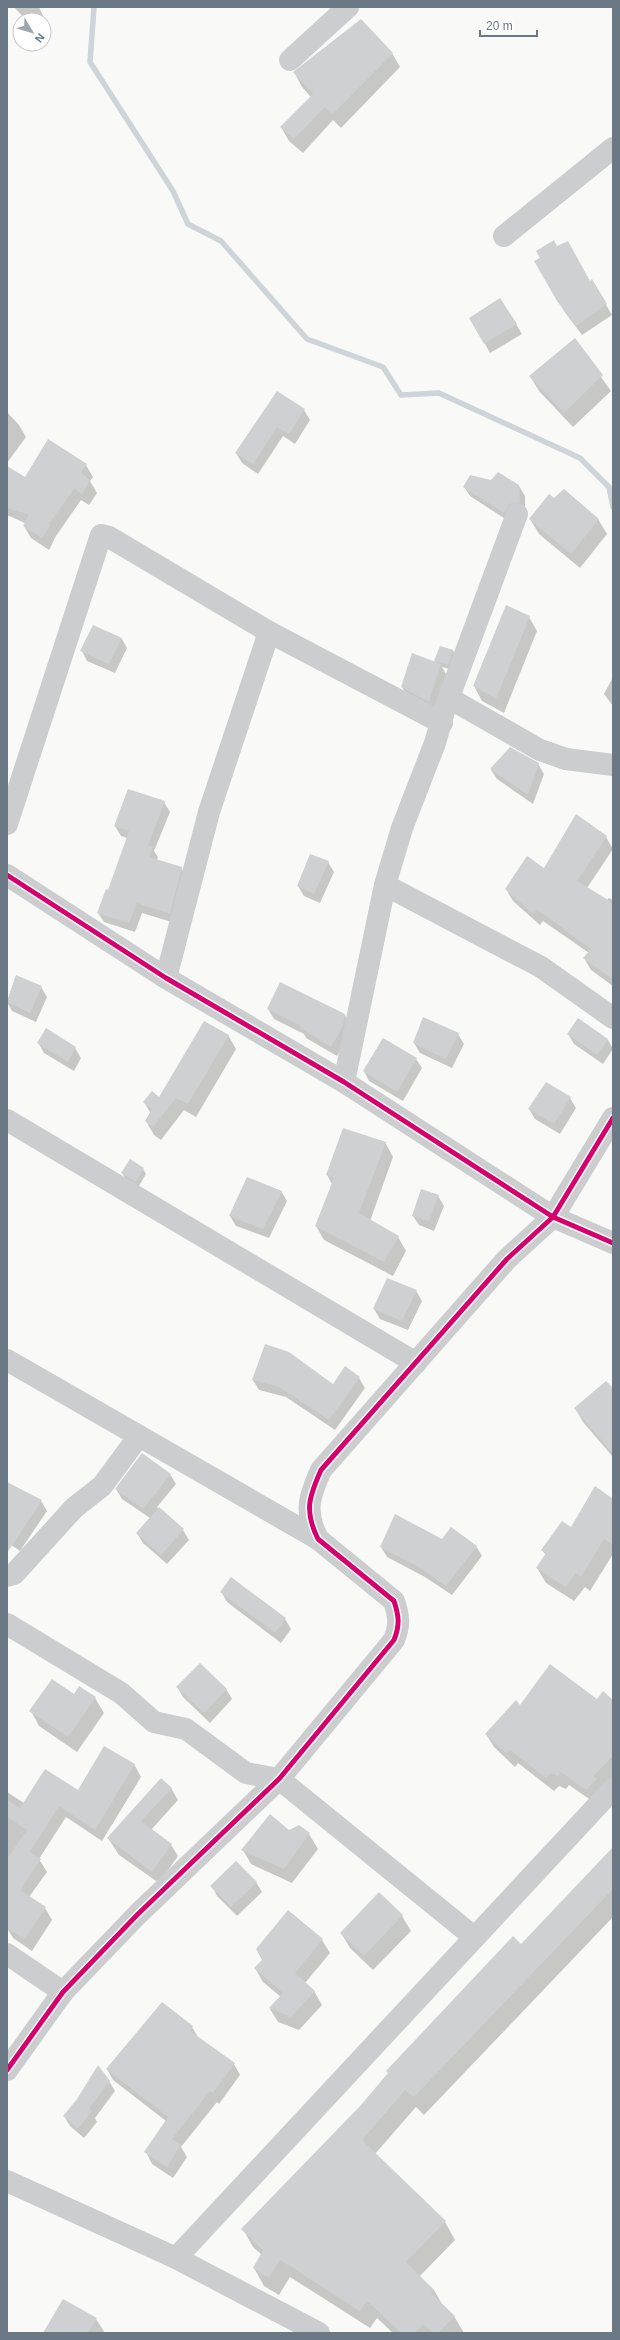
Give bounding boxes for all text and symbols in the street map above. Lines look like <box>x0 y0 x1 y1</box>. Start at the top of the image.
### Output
north arrow <box>12 12 52 52</box>
scale bar <box>480 12 537 38</box>
text: 20 m <box>486 19 513 33</box>
text: N <box>33 31 47 45</box>

